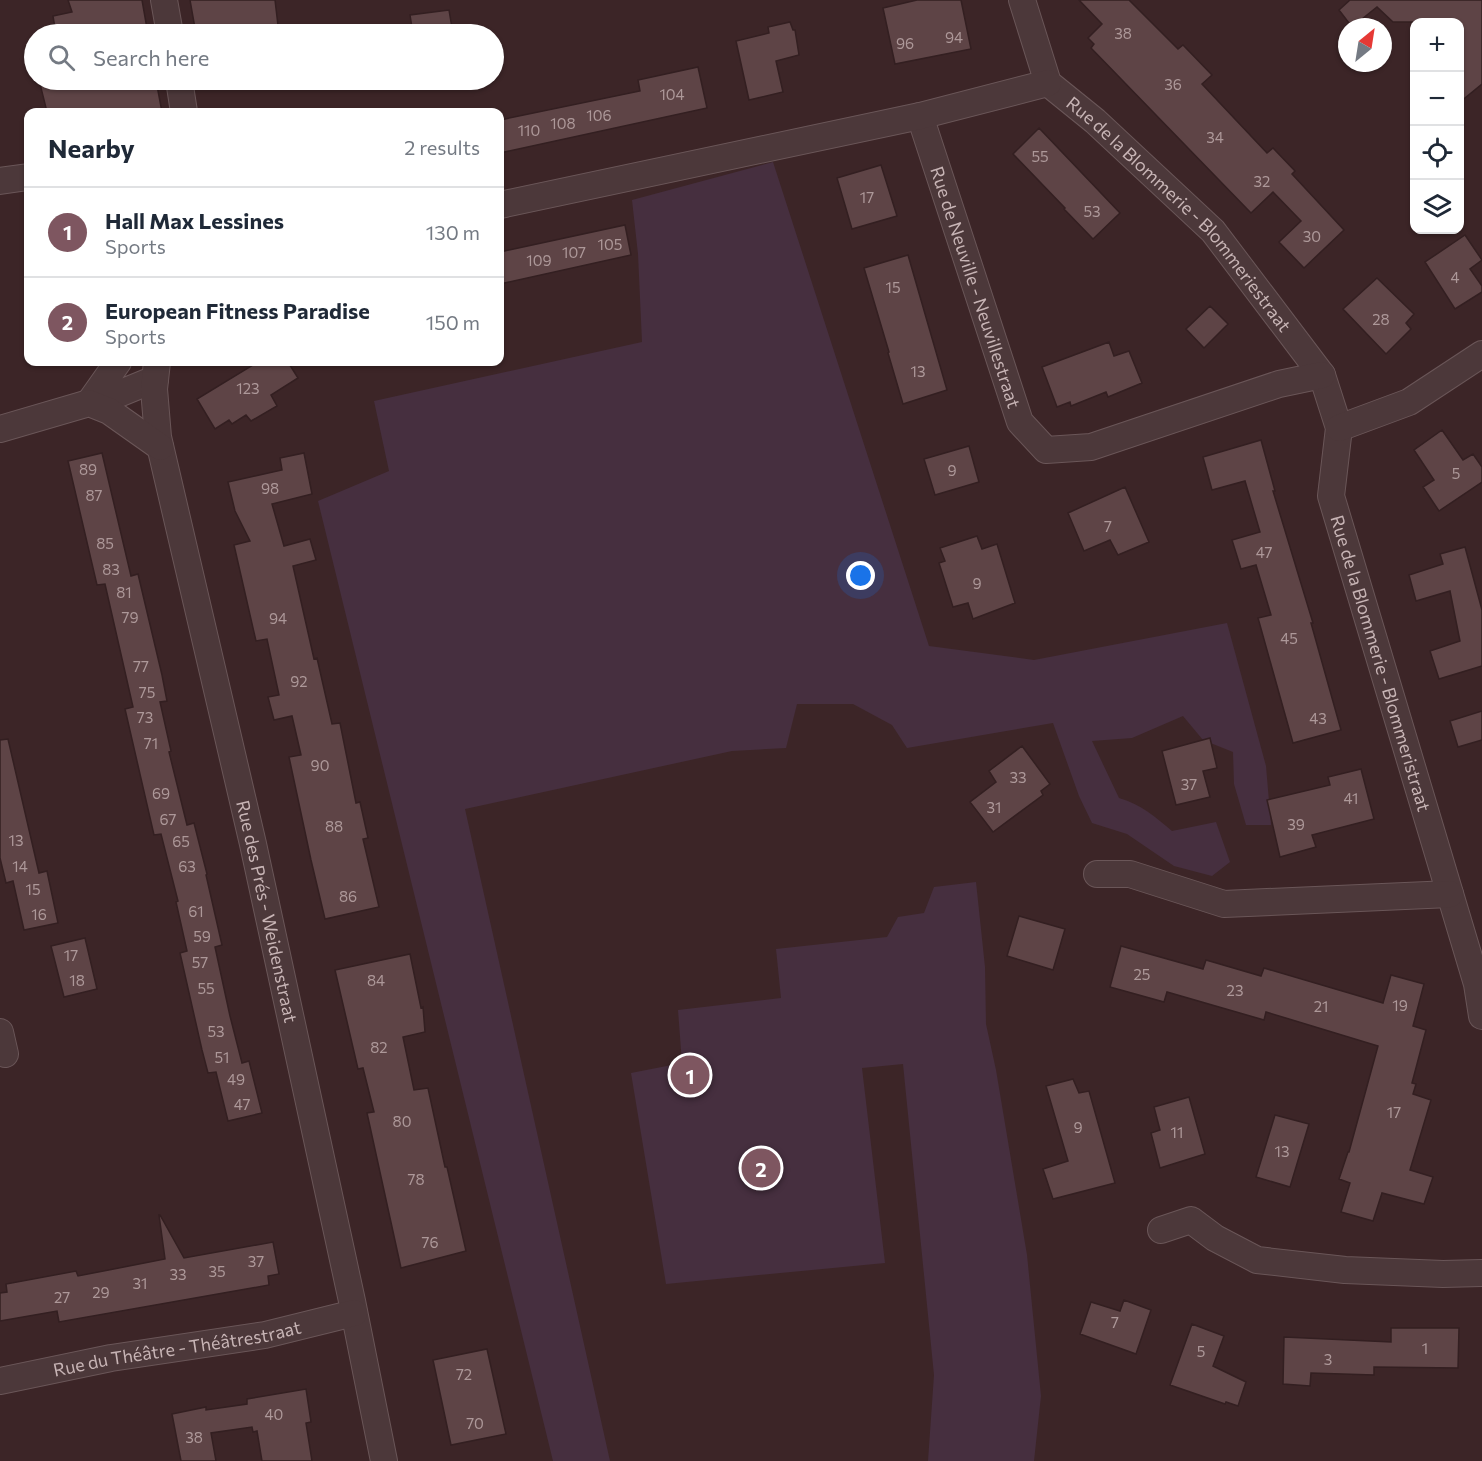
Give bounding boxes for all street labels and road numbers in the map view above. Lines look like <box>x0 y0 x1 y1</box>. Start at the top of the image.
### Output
street label: Rue de la Blommerie - Blommeriestraat <box>1062 92 1296 336</box>
street label: Rue de Neuville - Neuvillestraat <box>926 163 1026 411</box>
street label: Rue de la Blommerie - Blommeristraat <box>1326 512 1436 814</box>
street label: Rue des Prés - Weidenstraat <box>232 798 302 1025</box>
street label: Rue du Théâtre - Théâtrestraat <box>51 1316 303 1381</box>

